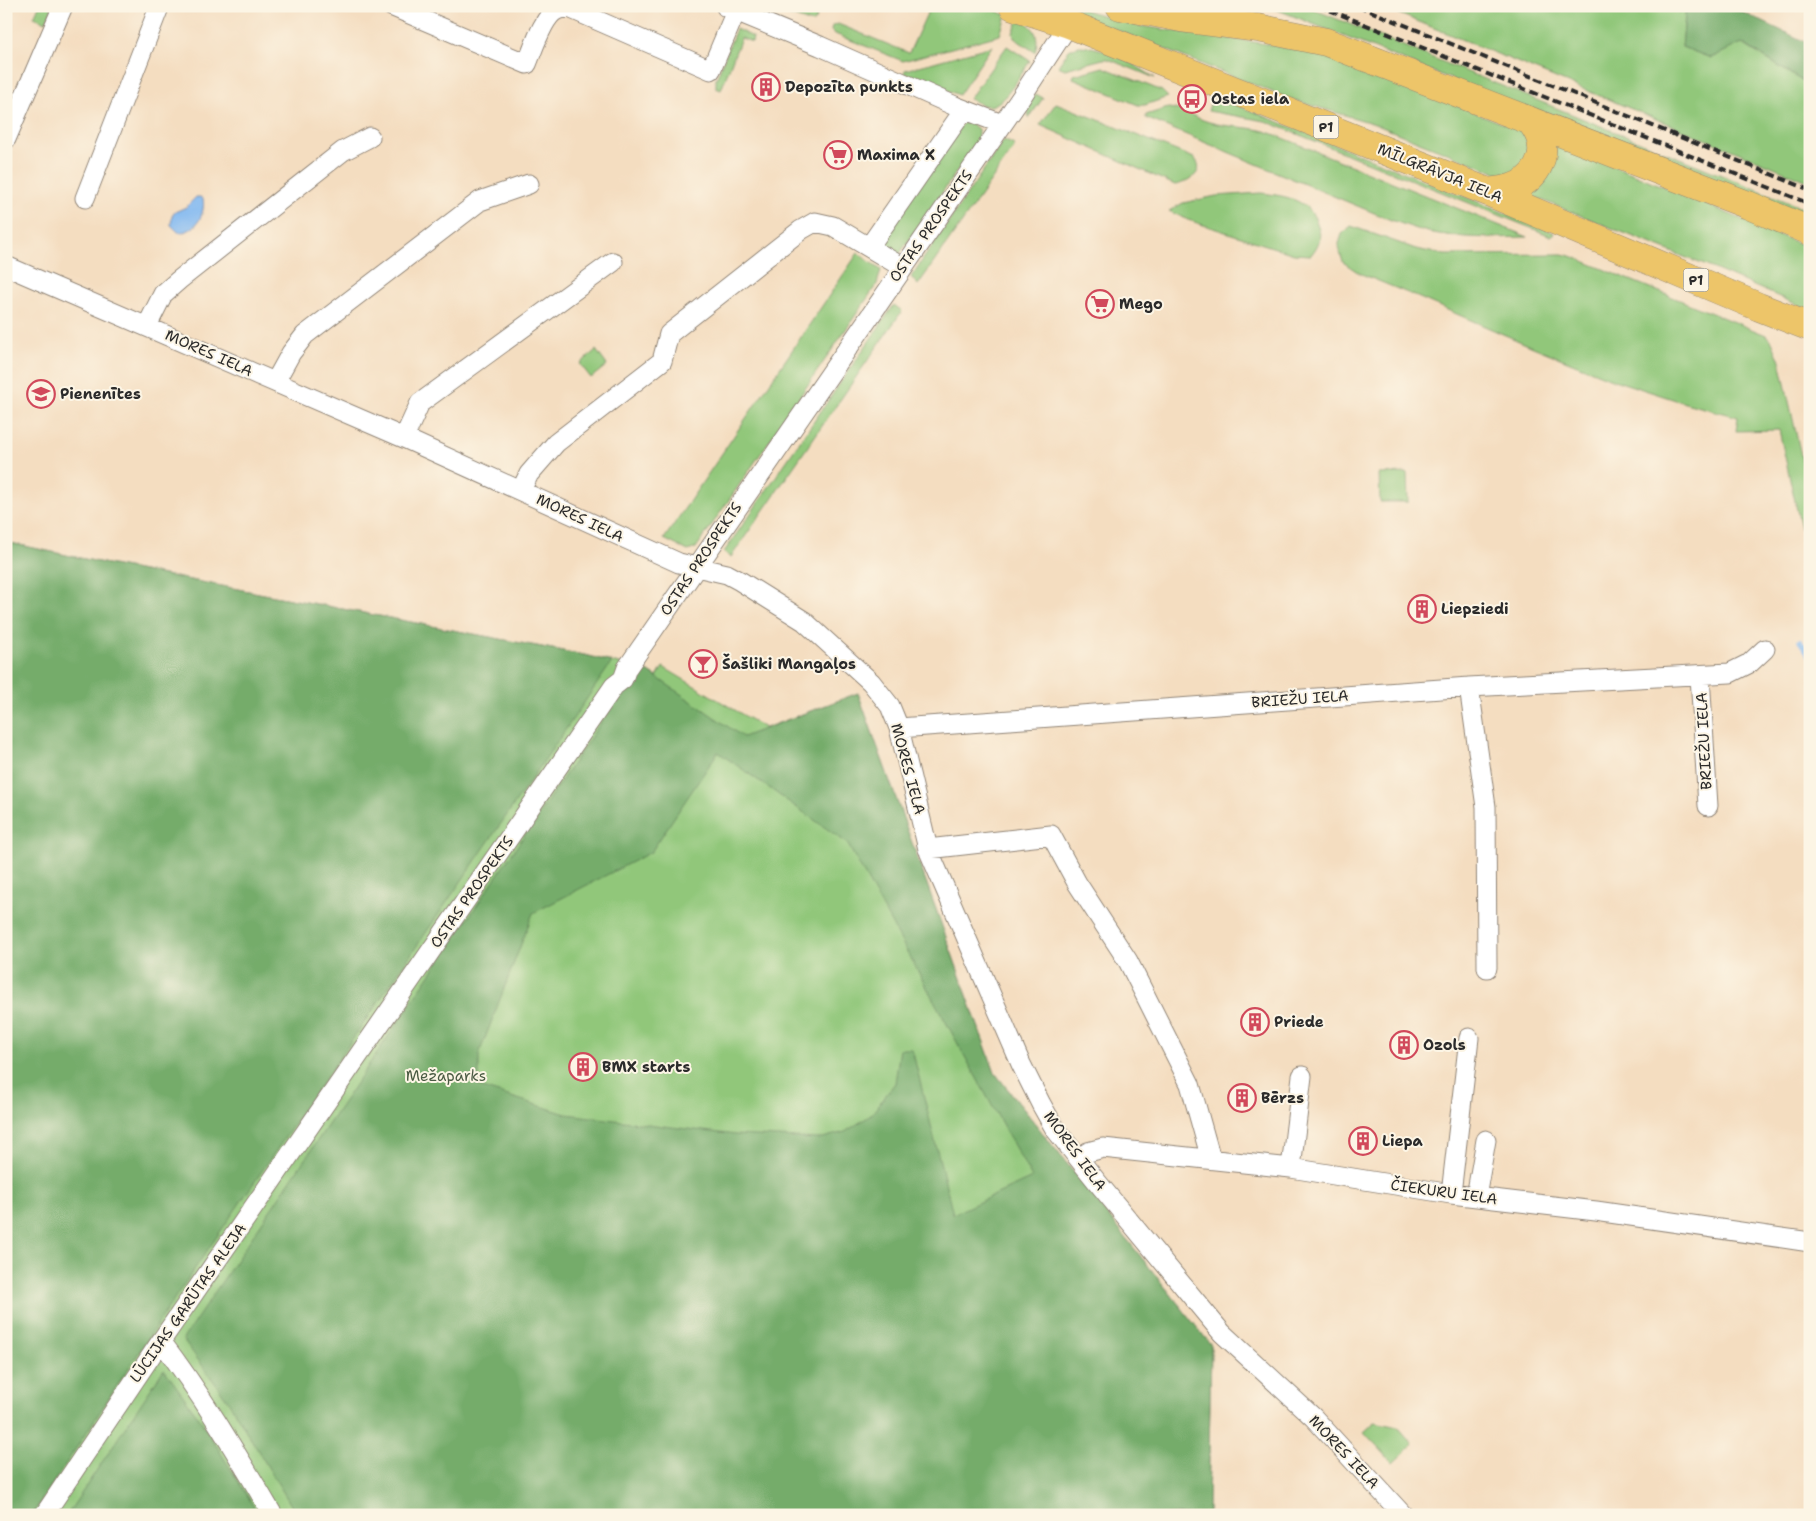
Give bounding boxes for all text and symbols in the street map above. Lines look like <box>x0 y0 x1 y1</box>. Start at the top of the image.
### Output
building icon: Depozīta punkts <box>751 72 781 102</box>
place label: Depozīta punkts <box>785 77 913 97</box>
bus stop icon: Ostas iela <box>1177 84 1207 114</box>
place label: Ostas iela <box>1211 89 1290 109</box>
road number: P1 <box>1314 115 1338 138</box>
street label: MĪLGRĀVJA IELA <box>1375 139 1505 207</box>
supermarket icon: Maxima X <box>823 140 853 170</box>
place label: Maxima X <box>857 145 935 165</box>
street label: OSTAS PROSPEKTS <box>885 166 977 286</box>
road number: P1 <box>1684 268 1708 292</box>
supermarket icon: Mego <box>1085 289 1115 319</box>
place label: Mego <box>1119 294 1163 314</box>
street label: MORES IELA <box>162 325 256 381</box>
school or university icon: Pienenītes <box>26 379 56 409</box>
place label: Pienenītes <box>60 384 141 404</box>
street label: MORES IELA <box>533 489 627 547</box>
street label: OSTAS PROSPEKTS <box>656 499 746 619</box>
building icon: Liepziedi <box>1407 594 1437 624</box>
place label: Liepziedi <box>1441 599 1509 619</box>
bar icon: Šašliki Mangaļos <box>688 649 718 679</box>
place label: Šašliki Mangaļos <box>722 653 856 675</box>
street label: BRIEŽU IELA <box>1251 685 1349 712</box>
street label: BRIEŽU IELA <box>1690 692 1717 790</box>
street label: MORES IELA <box>886 721 930 817</box>
street label: OSTAS PROSPEKTS <box>426 832 518 952</box>
building icon: Priede <box>1240 1007 1270 1037</box>
place label: Priede <box>1274 1012 1324 1032</box>
building icon: Ozols <box>1389 1030 1419 1060</box>
place label: Ozols <box>1423 1035 1466 1055</box>
building icon: BMX starts <box>568 1052 598 1082</box>
place label: BMX starts <box>602 1057 690 1077</box>
park label: Mežaparks <box>406 1066 486 1086</box>
building icon: Bērzs <box>1227 1083 1257 1113</box>
place label: Bērzs <box>1261 1088 1304 1108</box>
street label: MORES IELA <box>1039 1107 1111 1195</box>
building icon: Liepa <box>1348 1126 1378 1156</box>
place label: Liepa <box>1382 1131 1424 1151</box>
street label: ČIEKURU IELA <box>1389 1174 1499 1209</box>
street label: LŪCIJAS GARŪTAS ALEJA <box>125 1219 251 1387</box>
street label: MORES IELA <box>1305 1411 1383 1493</box>

